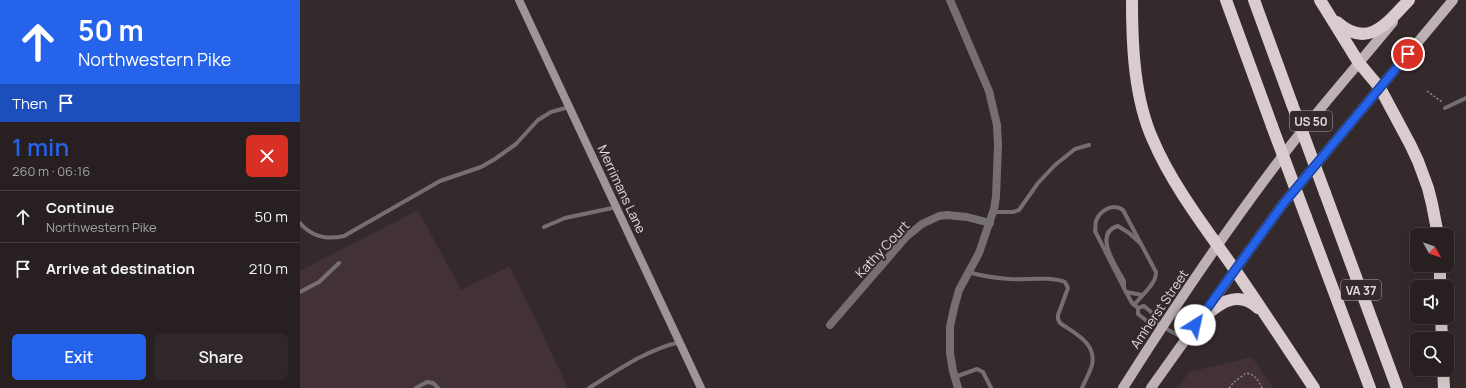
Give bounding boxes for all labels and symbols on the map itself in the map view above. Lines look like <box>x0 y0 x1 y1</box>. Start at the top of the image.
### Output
pin <box>1391 37 1425 71</box>
road number: US 50 <box>1290 111 1332 131</box>
street label: Merrimans Lane <box>594 142 650 236</box>
street label: Kathy Court <box>851 217 913 281</box>
north arrow <box>1410 228 1454 272</box>
street label: Amherst Street <box>1126 266 1192 352</box>
road number: VA 37 <box>1341 280 1381 300</box>
position arrow <box>1174 304 1216 346</box>

